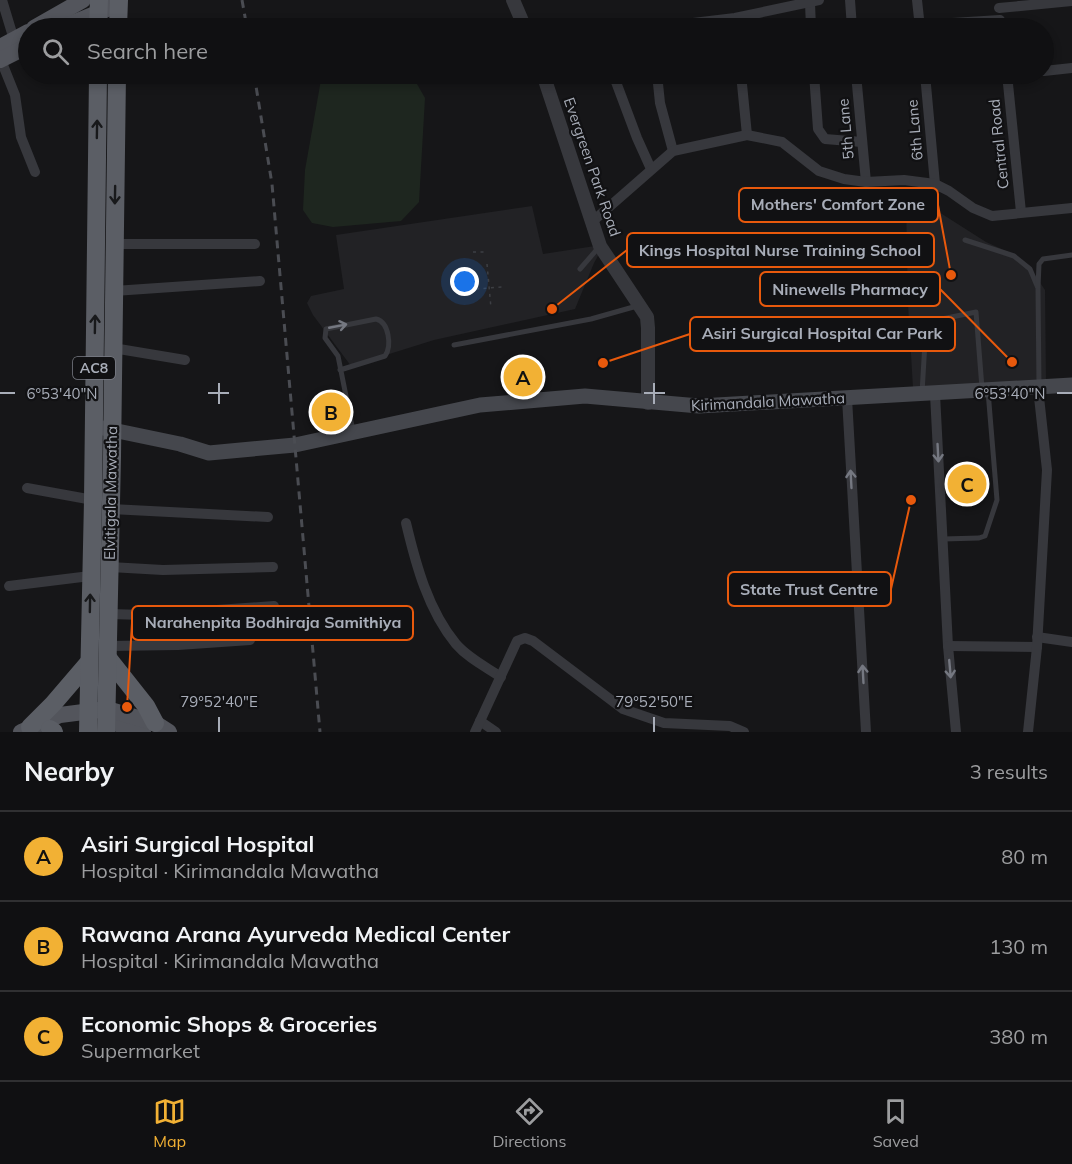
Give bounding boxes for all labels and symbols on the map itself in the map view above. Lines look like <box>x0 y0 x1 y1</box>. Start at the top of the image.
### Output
street label: Evergreen Park Road <box>560 95 625 239</box>
street label: 5th Lane <box>833 98 858 160</box>
street label: Central Road <box>984 98 1013 190</box>
street label: 6th Lane <box>902 99 927 161</box>
one-way arrow <box>91 120 103 140</box>
one-way arrow <box>109 184 121 204</box>
callout: Mothers' Comfort Zone <box>739 188 938 222</box>
text: Mothers' Comfort Zone <box>751 194 925 214</box>
callout: Kings Hospital Nurse Training School <box>627 233 934 267</box>
text: Kings Hospital Nurse Training School <box>639 240 921 260</box>
your location <box>450 267 479 296</box>
callout: Ninewells Pharmacy <box>760 272 940 306</box>
text: Ninewells Pharmacy <box>772 279 928 299</box>
one-way arrow <box>89 315 101 335</box>
callout: Asiri Surgical Hospital Car Park <box>690 317 955 351</box>
one-way arrow <box>327 320 347 331</box>
text: Asiri Surgical Hospital Car Park <box>702 323 943 343</box>
pin: A <box>504 354 542 400</box>
road number: AC8 <box>73 357 115 379</box>
text: 6°53'40"N <box>27 384 97 403</box>
text: 6°53'40"N <box>975 384 1045 403</box>
street label: Kirimandala Mawatha <box>690 388 845 415</box>
pin: B <box>312 390 350 434</box>
street label: Elvitigala Mawatha <box>100 426 121 560</box>
one-way arrow <box>933 442 944 462</box>
pin: C <box>948 462 986 506</box>
one-way arrow <box>846 469 857 489</box>
callout: State Trust Centre <box>728 572 891 606</box>
text: State Trust Centre <box>740 579 878 599</box>
one-way arrow <box>84 594 96 614</box>
callout: Narahenpita Bodhiraja Samithiya <box>132 606 413 640</box>
text: Narahenpita Bodhiraja Samithiya <box>145 612 401 632</box>
one-way arrow <box>945 658 956 678</box>
one-way arrow <box>857 664 868 684</box>
text: 79°52'40"E <box>180 692 258 711</box>
text: 79°52'50"E <box>615 692 693 711</box>

